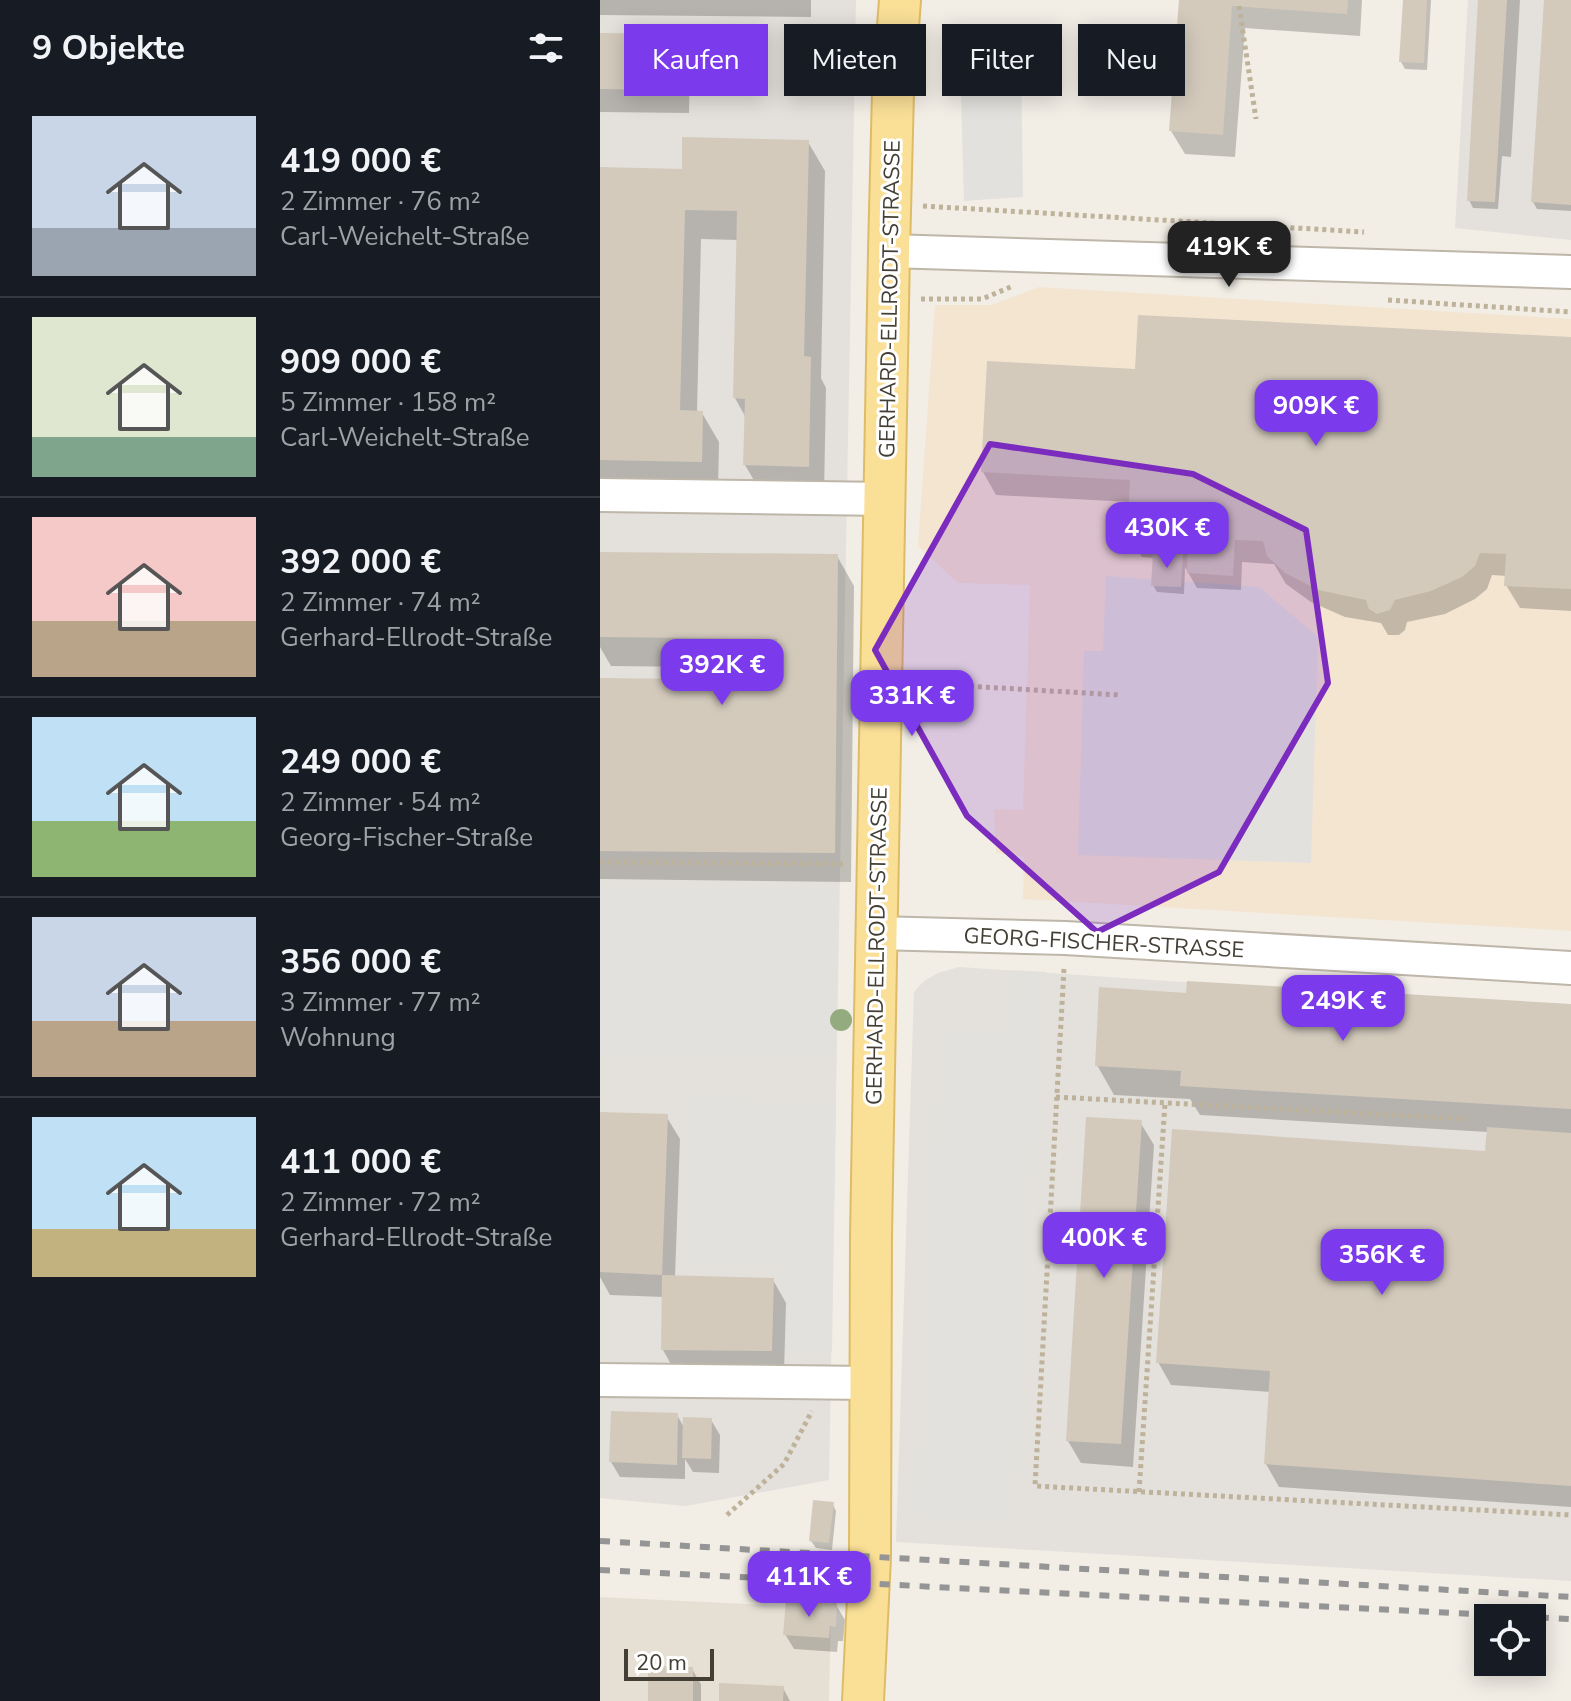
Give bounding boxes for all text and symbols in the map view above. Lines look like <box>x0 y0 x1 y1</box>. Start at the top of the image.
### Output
chip: Kaufen <box>624 24 768 96</box>
chip: Mieten <box>784 24 926 96</box>
chip: Filter <box>942 24 1062 96</box>
chip: Neu <box>1078 24 1185 96</box>
text: 9 Objekte <box>32 25 185 71</box>
icon: filters <box>524 26 568 70</box>
text: 419 000 € <box>280 138 441 184</box>
street label: GERHARD-ELLRODT-STRASSE <box>872 140 908 458</box>
icon: home <box>96 148 192 244</box>
text: 2 Zimmer · 76 m² <box>280 184 481 219</box>
text: Carl-Weichelt-Straße <box>280 219 530 254</box>
pin: 419K € <box>1164 221 1294 289</box>
text: 419K € <box>1186 229 1272 264</box>
text: 909 000 € <box>280 339 441 385</box>
icon: home <box>96 349 192 445</box>
pin: 909K € <box>1251 380 1381 448</box>
text: 5 Zimmer · 158 m² <box>280 385 496 420</box>
text: 909K € <box>1273 388 1359 423</box>
text: Carl-Weichelt-Straße <box>280 420 530 455</box>
pin: 430K € <box>1102 502 1232 570</box>
text: 430K € <box>1124 510 1210 545</box>
text: 392 000 € <box>280 539 441 585</box>
icon: home <box>96 549 192 645</box>
text: 2 Zimmer · 74 m² <box>280 585 481 620</box>
text: Gerhard-Ellrodt-Straße <box>280 620 552 655</box>
pin: 392K € <box>657 639 787 707</box>
text: 392K € <box>679 647 765 682</box>
pin: 331K € <box>847 670 977 738</box>
text: 331K € <box>869 678 955 713</box>
text: 249 000 € <box>280 739 441 785</box>
icon: home <box>96 749 192 845</box>
text: 2 Zimmer · 54 m² <box>280 785 481 820</box>
street label: GERHARD-ELLRODT-STRASSE <box>859 787 895 1105</box>
text: Georg-Fischer-Straße <box>280 820 533 855</box>
street label: GEORG-FISCHER-STRASSE <box>963 921 1245 965</box>
text: 356 000 € <box>280 939 441 985</box>
icon: home <box>96 949 192 1045</box>
pin: 249K € <box>1278 975 1408 1043</box>
text: 249K € <box>1300 983 1386 1018</box>
text: 3 Zimmer · 77 m² <box>280 985 481 1020</box>
text: Wohnung <box>280 1020 396 1055</box>
text: 411 000 € <box>280 1139 441 1185</box>
icon: home <box>96 1149 192 1245</box>
text: 2 Zimmer · 72 m² <box>280 1185 481 1220</box>
pin: 400K € <box>1039 1212 1169 1280</box>
text: Gerhard-Ellrodt-Straße <box>280 1220 552 1255</box>
text: 400K € <box>1061 1220 1147 1255</box>
pin: 356K € <box>1317 1229 1447 1297</box>
text: 356K € <box>1339 1237 1425 1272</box>
pin: 411K € <box>744 1551 874 1619</box>
text: 411K € <box>766 1559 852 1594</box>
map controls <box>1474 1604 1546 1676</box>
button: locate <box>1474 1604 1546 1676</box>
scale bar <box>624 1645 714 1681</box>
text: 20 m <box>636 1648 687 1678</box>

